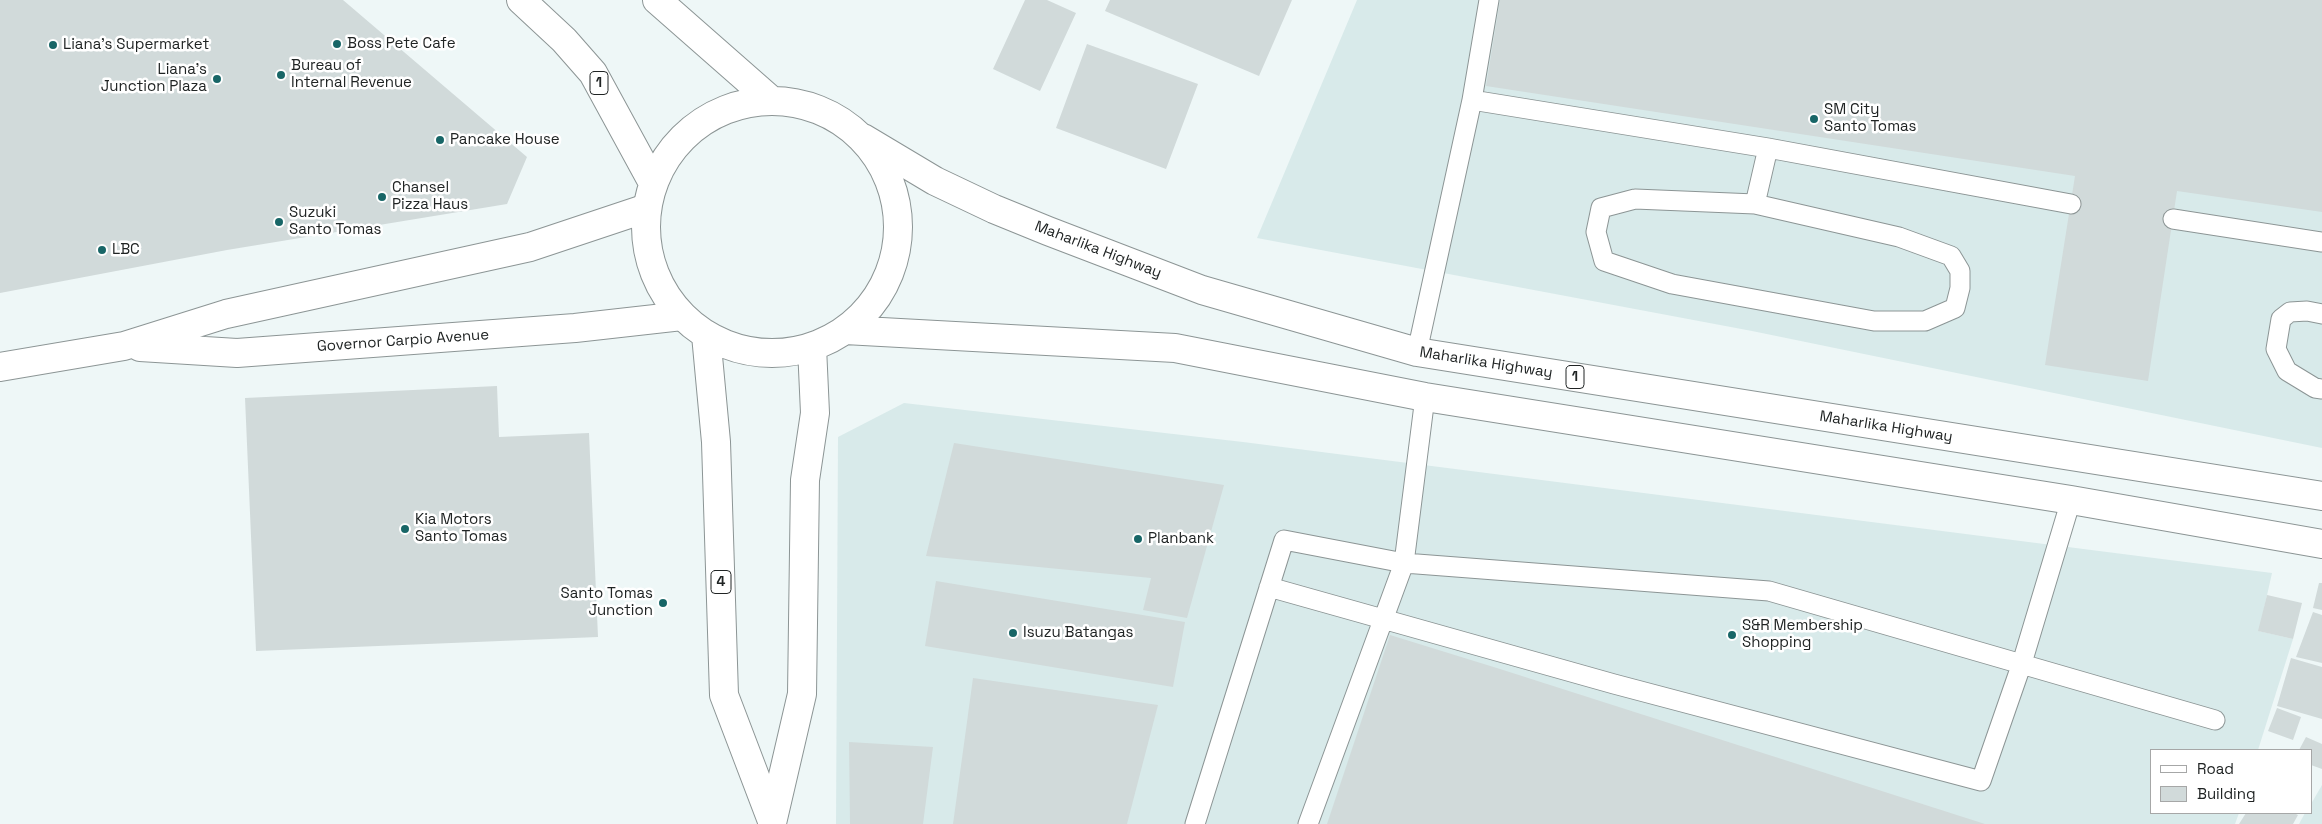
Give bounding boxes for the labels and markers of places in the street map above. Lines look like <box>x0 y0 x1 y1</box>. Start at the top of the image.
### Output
place label: Boss Pete Cafe <box>347 35 456 53</box>
place label: Liana's Supermarket <box>63 36 209 54</box>
marker: Boss Pete Cafe <box>331 38 343 50</box>
marker: Liana's Supermarket <box>47 39 59 51</box>
place label: Bureau of Internal Revenue <box>291 57 412 92</box>
place label: Liana's Junction Plaza <box>101 61 207 96</box>
marker: Bureau of Internal Revenue <box>275 69 287 81</box>
marker: Liana's Junction Plaza <box>211 73 223 85</box>
place label: SM City Santo Tomas <box>1824 101 1917 136</box>
marker: SM City Santo Tomas <box>1808 113 1820 125</box>
place label: Pancake House <box>450 131 560 149</box>
marker: Pancake House <box>434 134 446 146</box>
place label: Chansel Pizza Haus <box>392 179 468 214</box>
marker: Chansel Pizza Haus <box>376 191 388 203</box>
place label: Suzuki Santo Tomas <box>289 204 382 239</box>
marker: Suzuki Santo Tomas <box>273 216 285 228</box>
place label: LBC <box>112 241 140 259</box>
marker: LBC <box>96 244 108 256</box>
place label: Kia Motors Santo Tomas <box>415 511 508 546</box>
marker: Kia Motors Santo Tomas <box>399 523 411 535</box>
place label: Planbank <box>1148 530 1214 548</box>
marker: Planbank <box>1132 533 1144 545</box>
place label: Santo Tomas Junction <box>560 585 653 620</box>
marker: Santo Tomas Junction <box>657 597 669 609</box>
place label: S&R Membership Shopping <box>1742 617 1863 652</box>
place label: Isuzu Batangas <box>1023 624 1133 642</box>
marker: Isuzu Batangas <box>1007 627 1019 639</box>
marker: S&R Membership Shopping <box>1726 629 1738 641</box>

